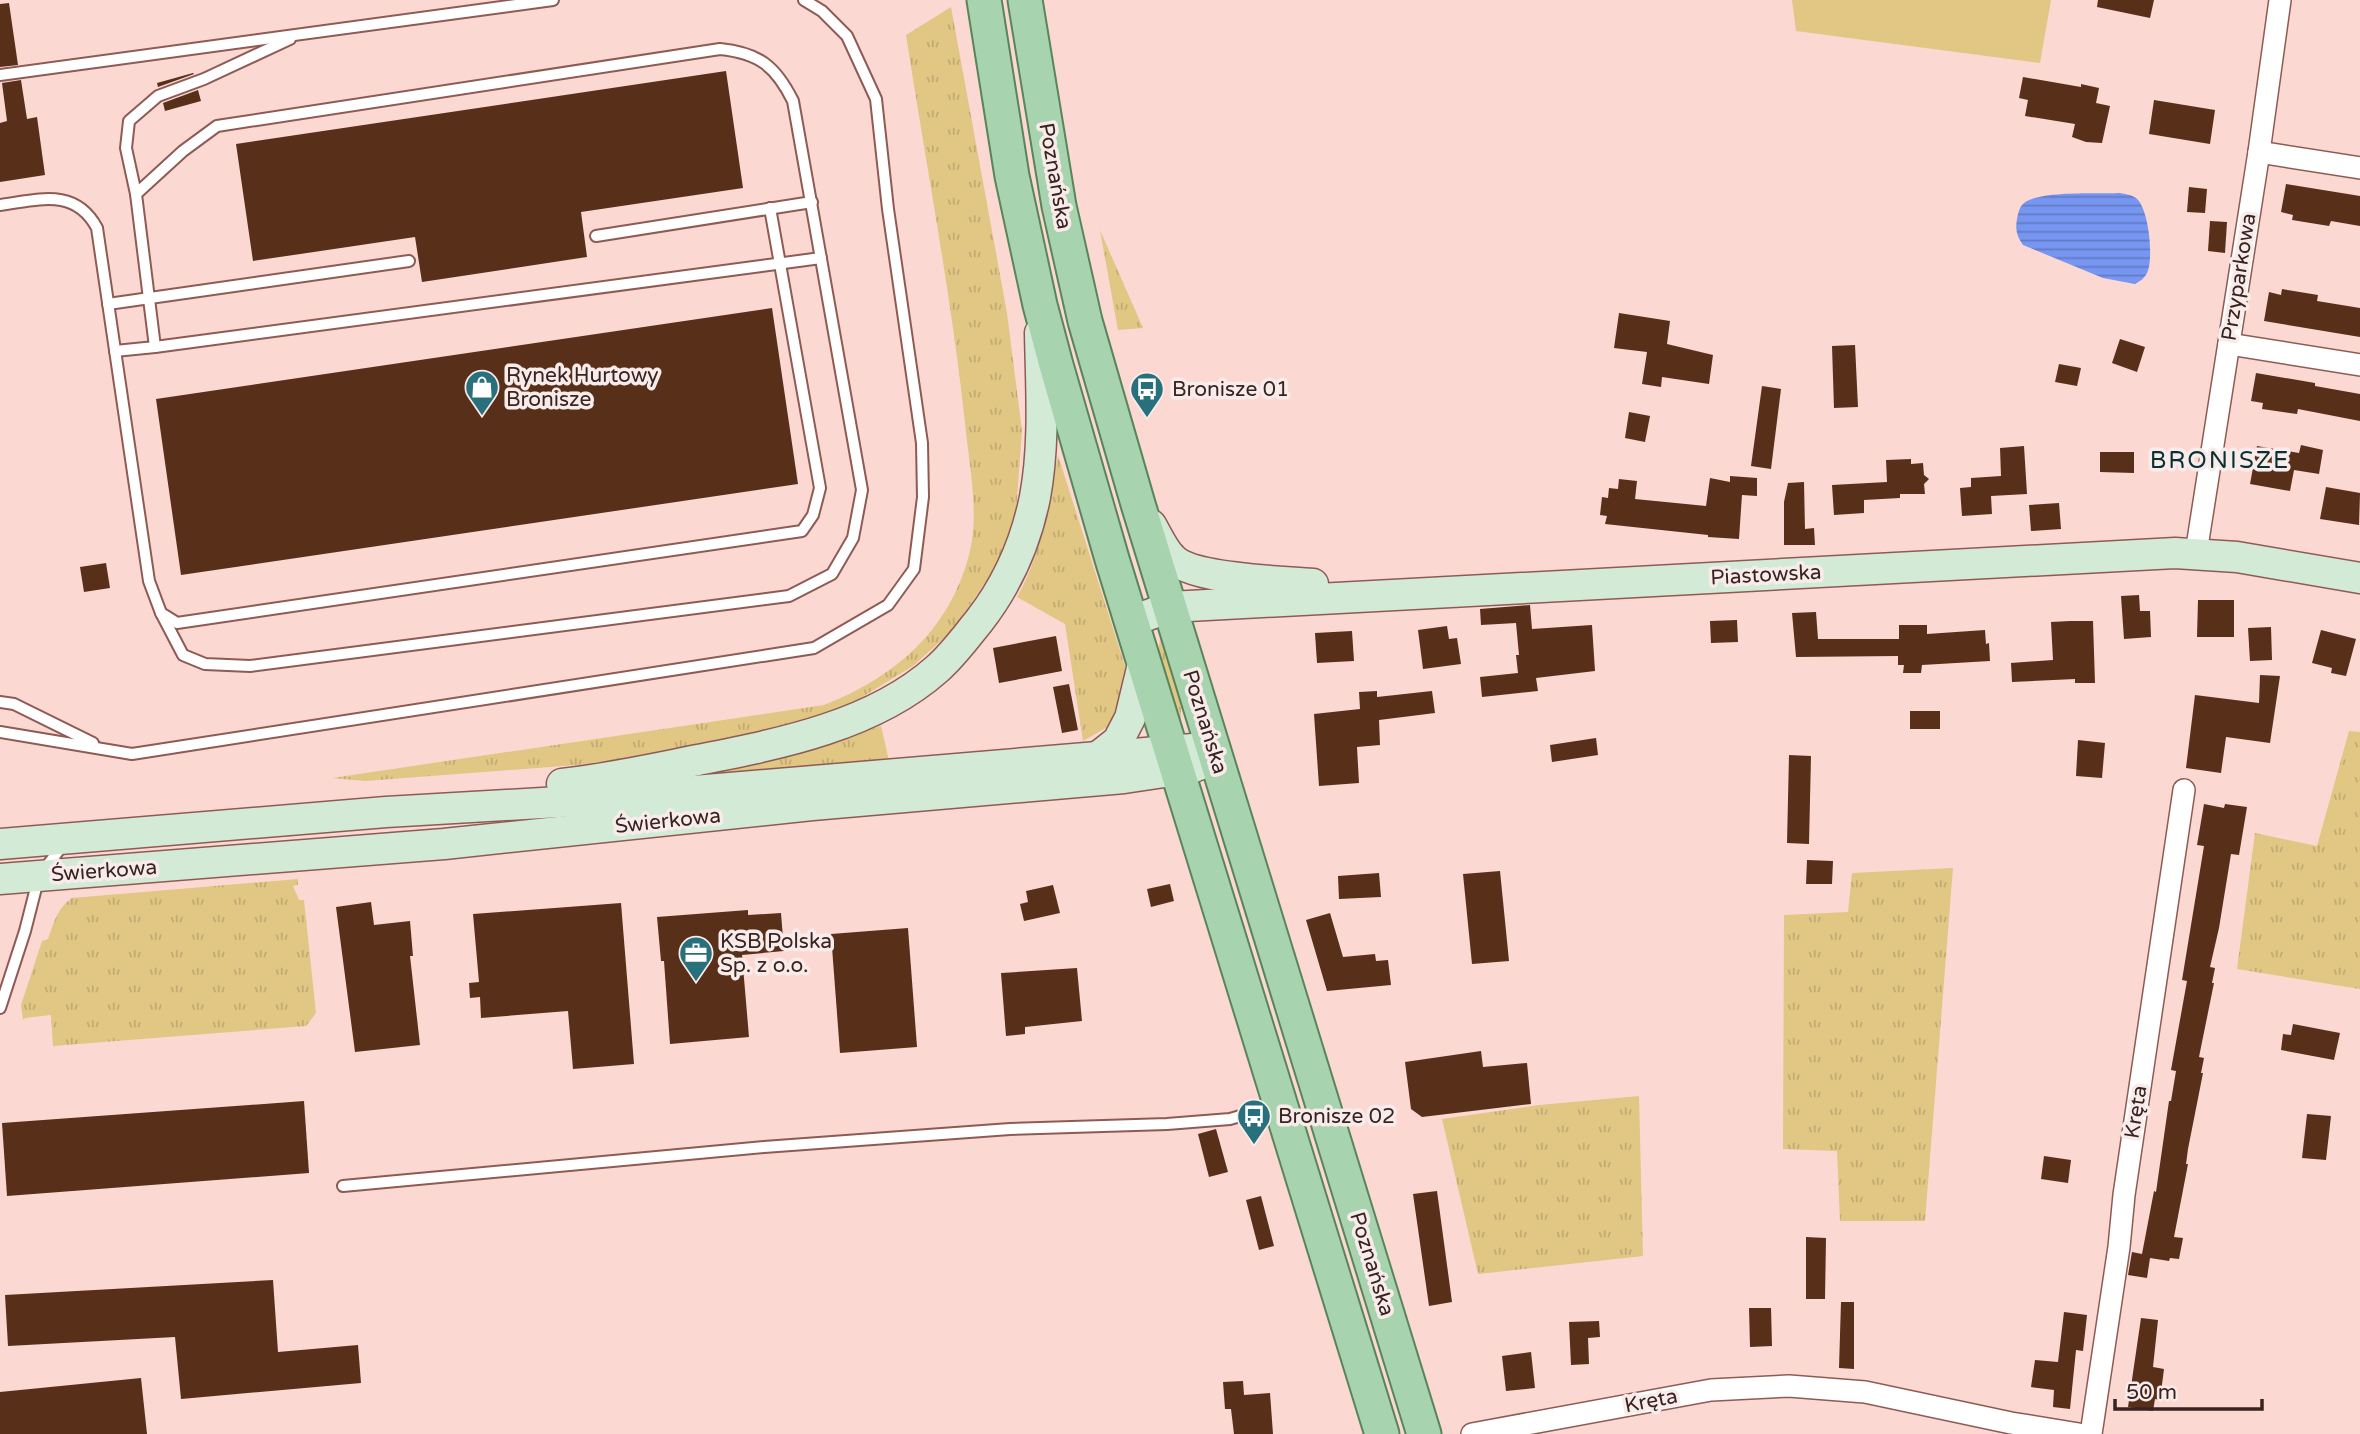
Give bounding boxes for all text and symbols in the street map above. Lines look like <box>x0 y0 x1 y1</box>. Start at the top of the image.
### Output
street label: Poznańska <box>1033 121 1077 231</box>
street label: Przyparkowa <box>2217 211 2261 343</box>
place label: Rynek Hurtowy Bronisze <box>506 363 659 412</box>
shop icon: Rynek Hurtowy Bronisze <box>463 368 501 417</box>
bus stop icon: Bronisze 01 <box>1128 370 1166 419</box>
place label: Bronisze 01 <box>1172 377 1289 402</box>
district label: BRONISZE <box>2150 446 2290 475</box>
street label: Piastowska <box>1710 560 1822 590</box>
street label: Poznańska <box>1177 667 1233 777</box>
street label: Świerkowa <box>614 803 722 839</box>
street label: Świerkowa <box>50 855 158 887</box>
place label: KSB Polska Sp. z o.o. <box>720 929 832 978</box>
office icon: KSB Polska Sp. z o.o. <box>677 934 715 983</box>
street label: Kręta <box>2119 1084 2153 1140</box>
bus stop icon: Bronisze 02 <box>1235 1097 1273 1146</box>
place label: Bronisze 02 <box>1278 1104 1395 1129</box>
street label: Poznańska <box>1344 1209 1400 1319</box>
scale bar <box>2115 1368 2262 1412</box>
text: 50 m <box>2126 1380 2177 1405</box>
street label: Kręta <box>1622 1384 1680 1418</box>

